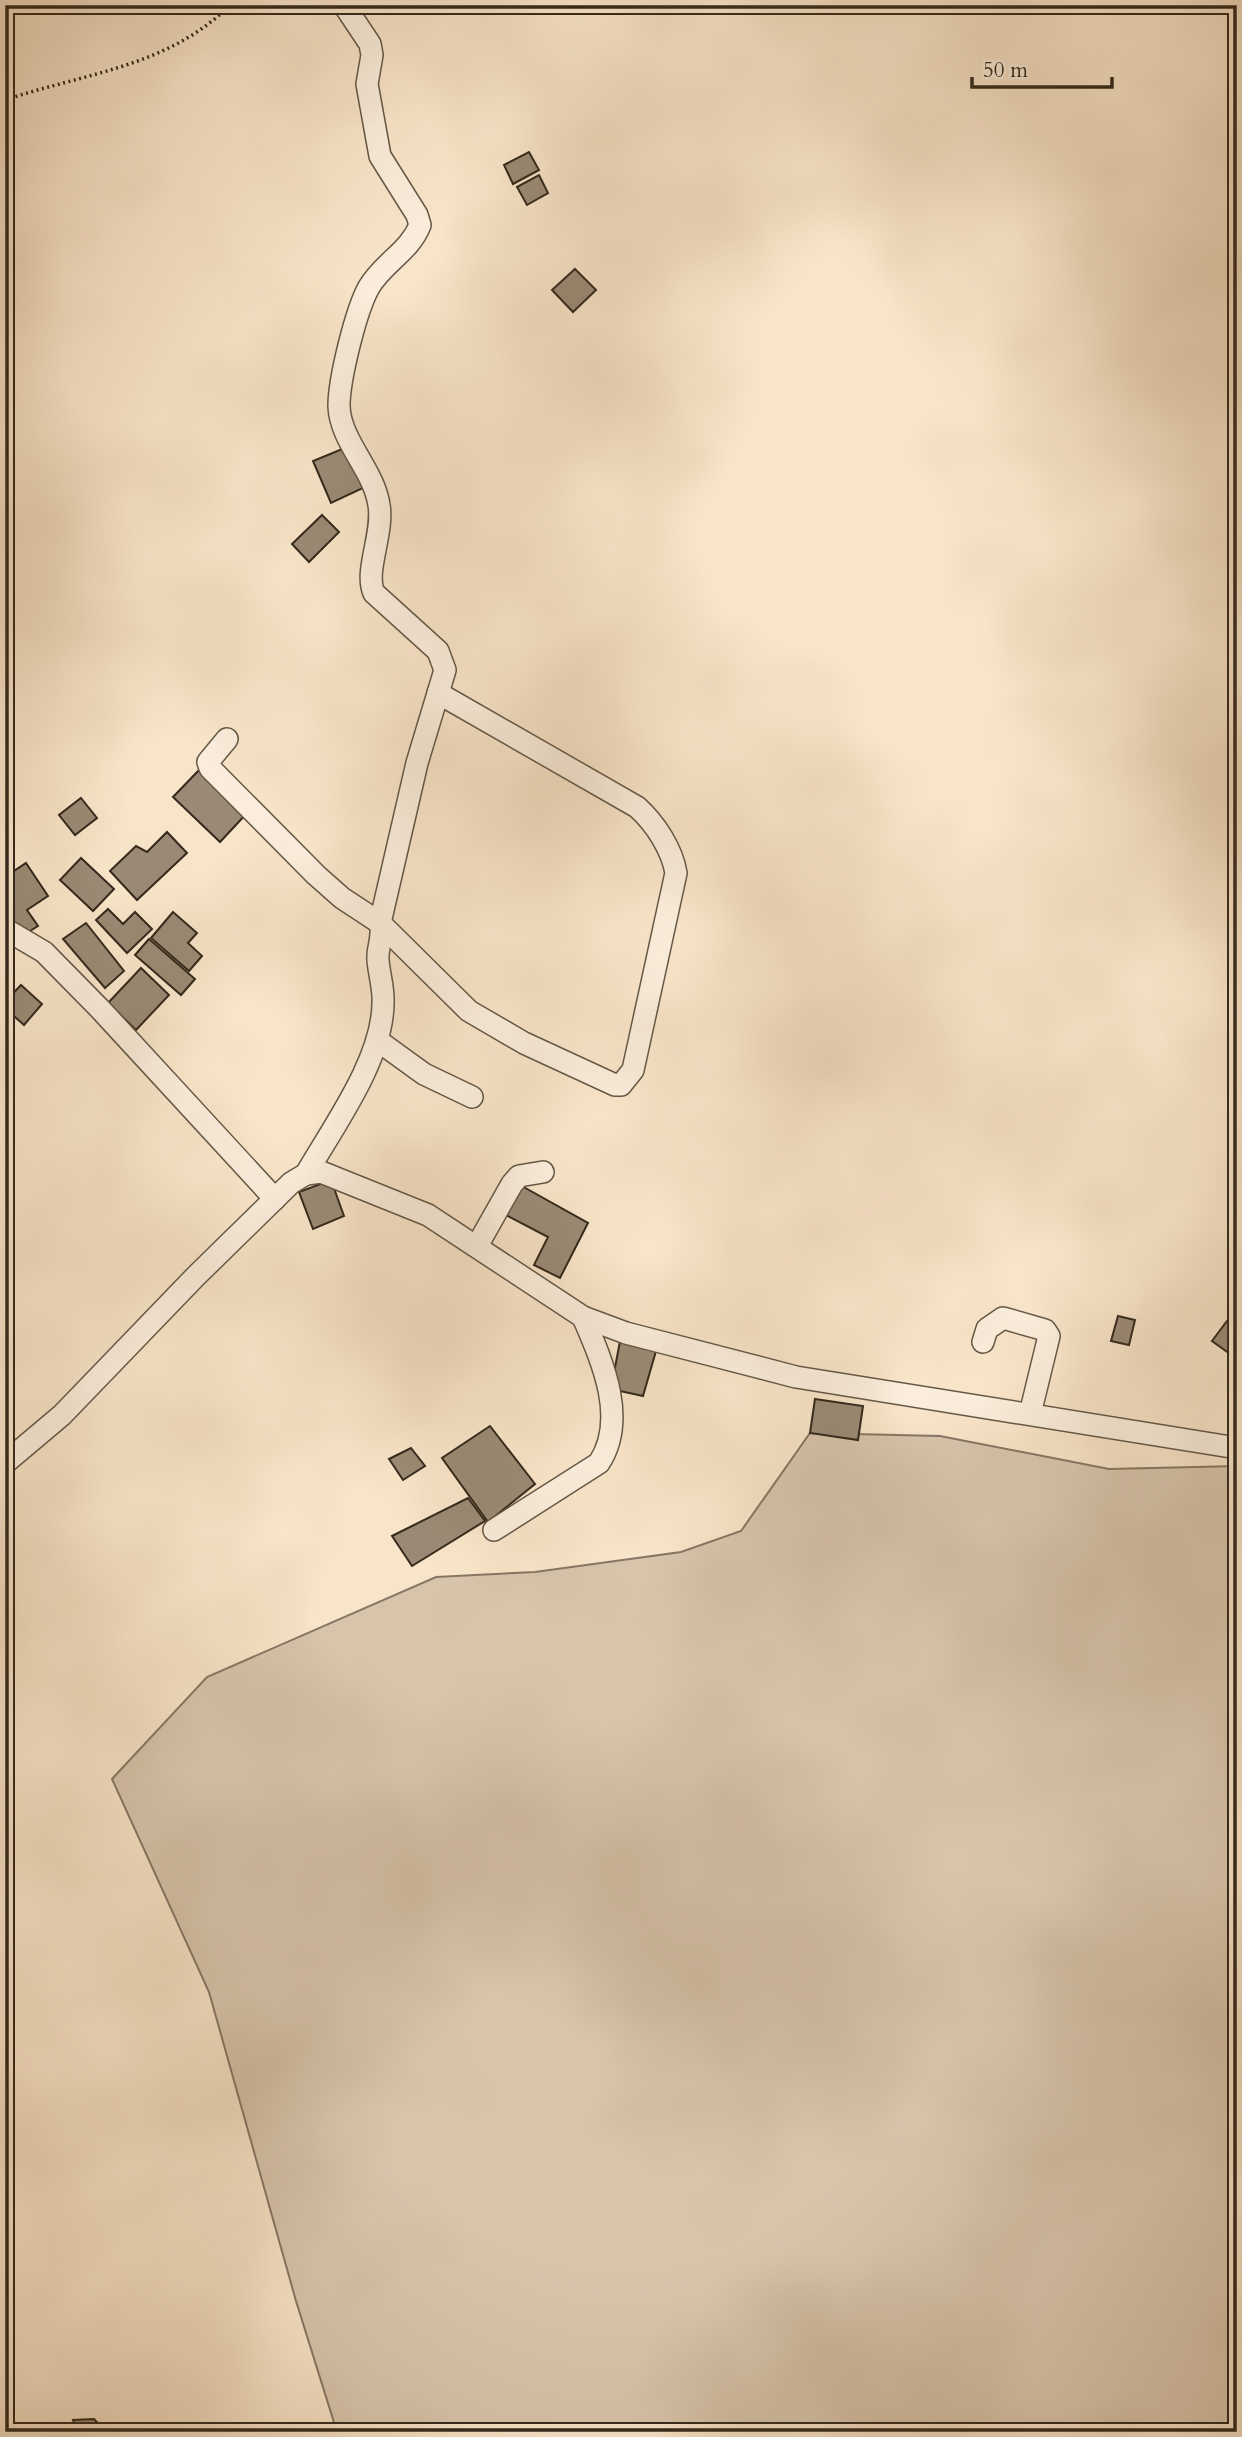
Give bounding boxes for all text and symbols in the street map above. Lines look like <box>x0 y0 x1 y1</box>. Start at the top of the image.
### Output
scale bar <box>972 46 1112 90</box>
text: 50 m <box>983 56 1028 85</box>

